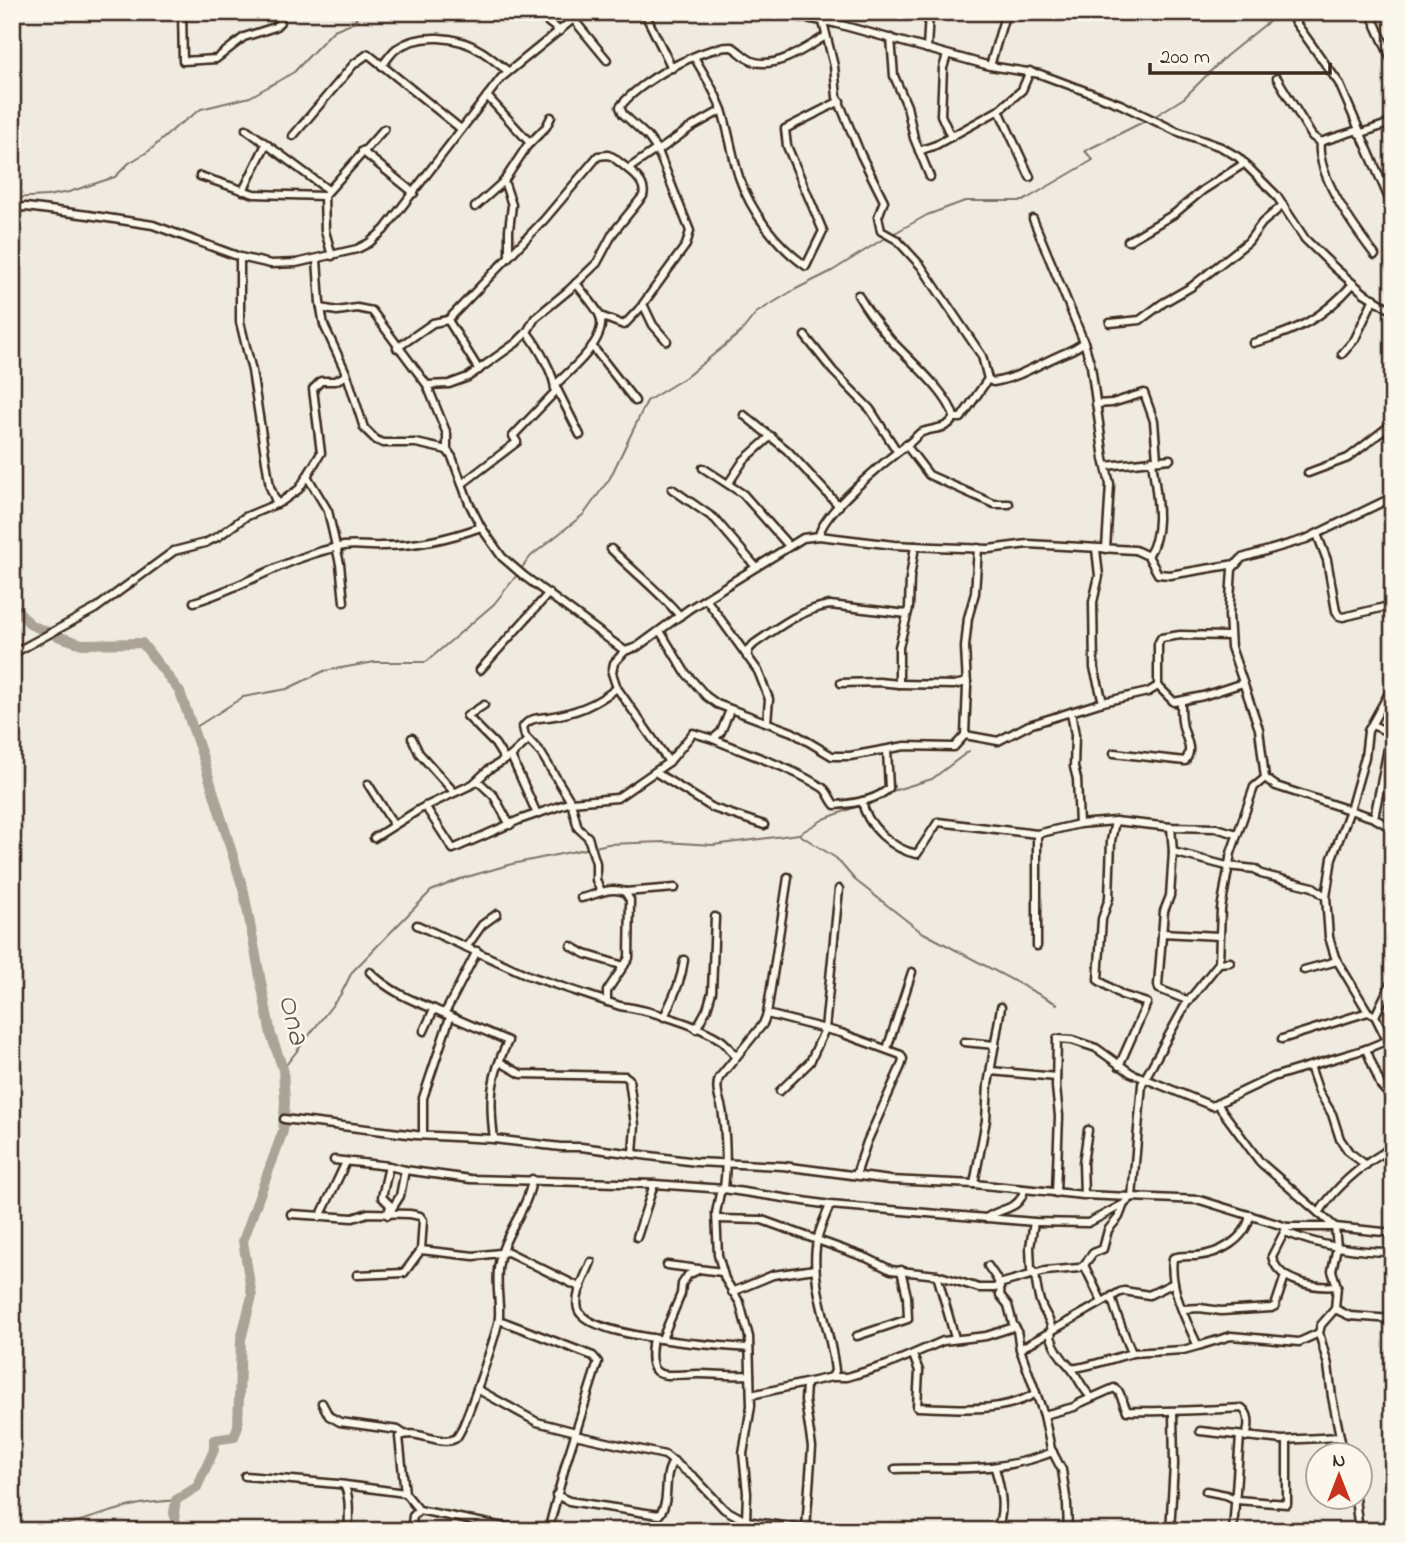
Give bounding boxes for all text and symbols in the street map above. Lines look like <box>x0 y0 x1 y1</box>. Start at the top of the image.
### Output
scale bar <box>1150 32 1330 76</box>
text: 200 m <box>1160 43 1210 73</box>
water label: Ona <box>265 990 320 1050</box>
north arrow <box>1304 1442 1374 1512</box>
text: N <box>1333 1448 1346 1475</box>

